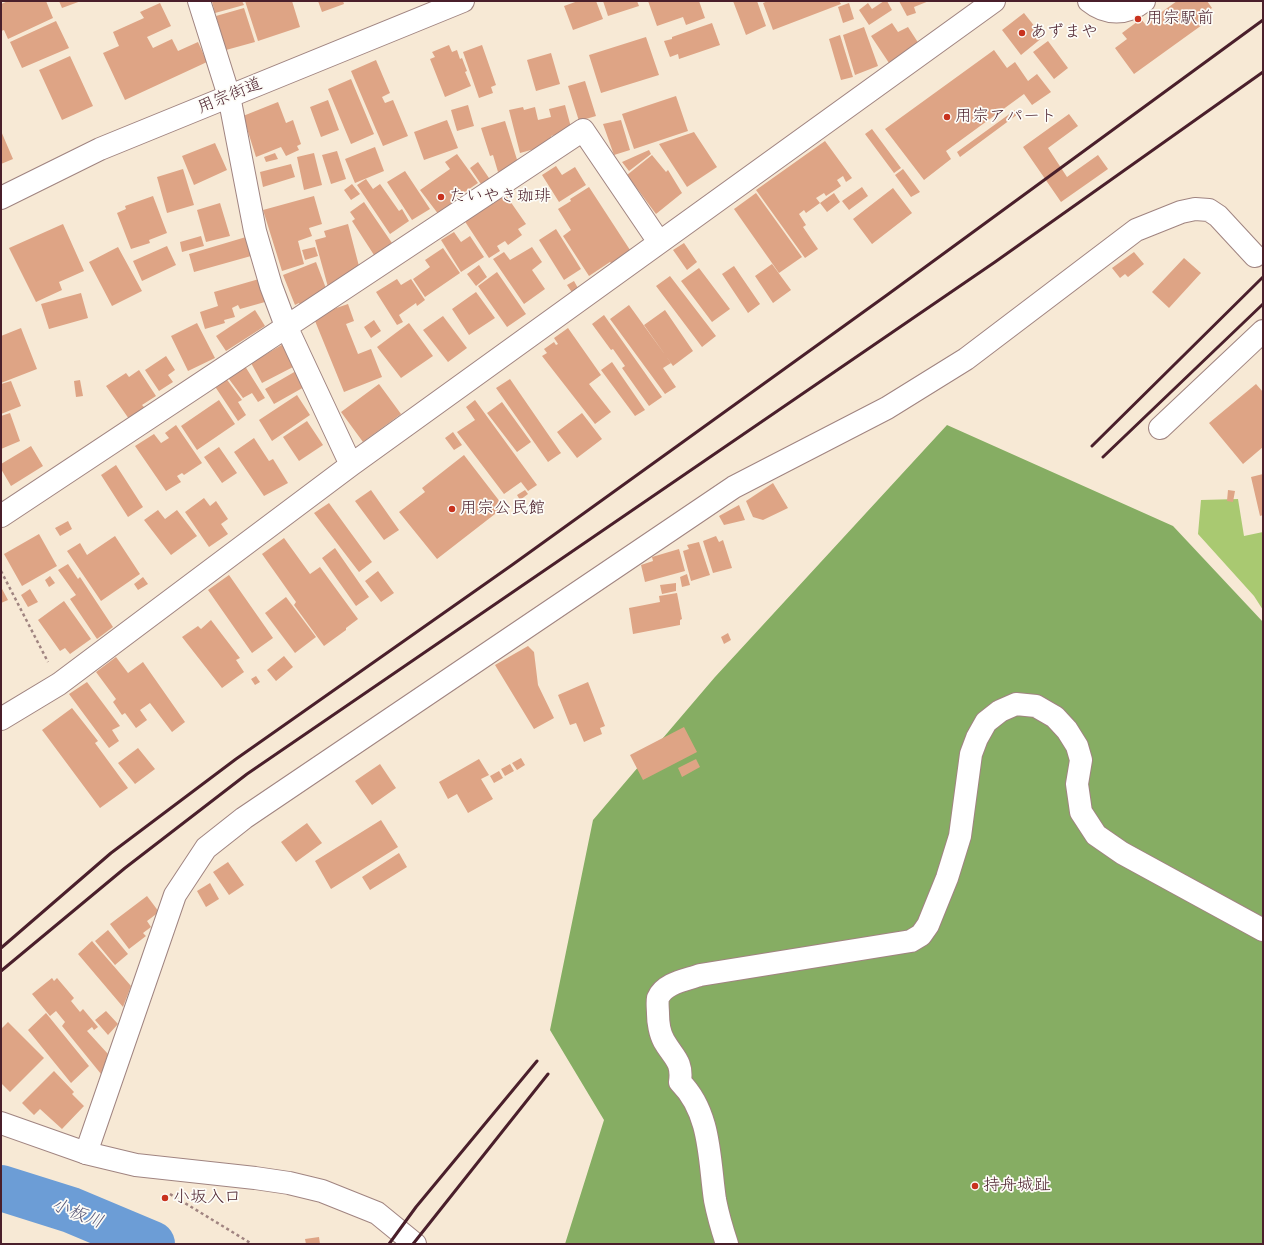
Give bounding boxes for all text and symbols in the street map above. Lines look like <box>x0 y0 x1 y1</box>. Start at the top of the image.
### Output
place label: 用宗駅前 <box>1146 9 1214 29</box>
marker: 用宗駅前 <box>1133 14 1143 24</box>
place label: あずまや <box>1030 23 1098 43</box>
marker: あずまや <box>1017 28 1027 38</box>
street label: 用宗街道 <box>195 74 265 118</box>
place label: 用宗アパート <box>955 107 1057 127</box>
marker: 用宗アパート <box>942 112 952 122</box>
place label: たいやき珈琲 <box>449 187 551 207</box>
marker: たいやき珈琲 <box>436 192 446 202</box>
place label: 用宗公民館 <box>460 499 545 519</box>
marker: 用宗公民館 <box>447 504 457 514</box>
place label: 持舟城趾 <box>983 1176 1051 1196</box>
marker: 持舟城趾 <box>970 1181 980 1191</box>
place label: 小坂入口 <box>173 1188 241 1208</box>
marker: 小坂入口 <box>160 1193 170 1203</box>
water label: 小板川 <box>48 1194 106 1234</box>

